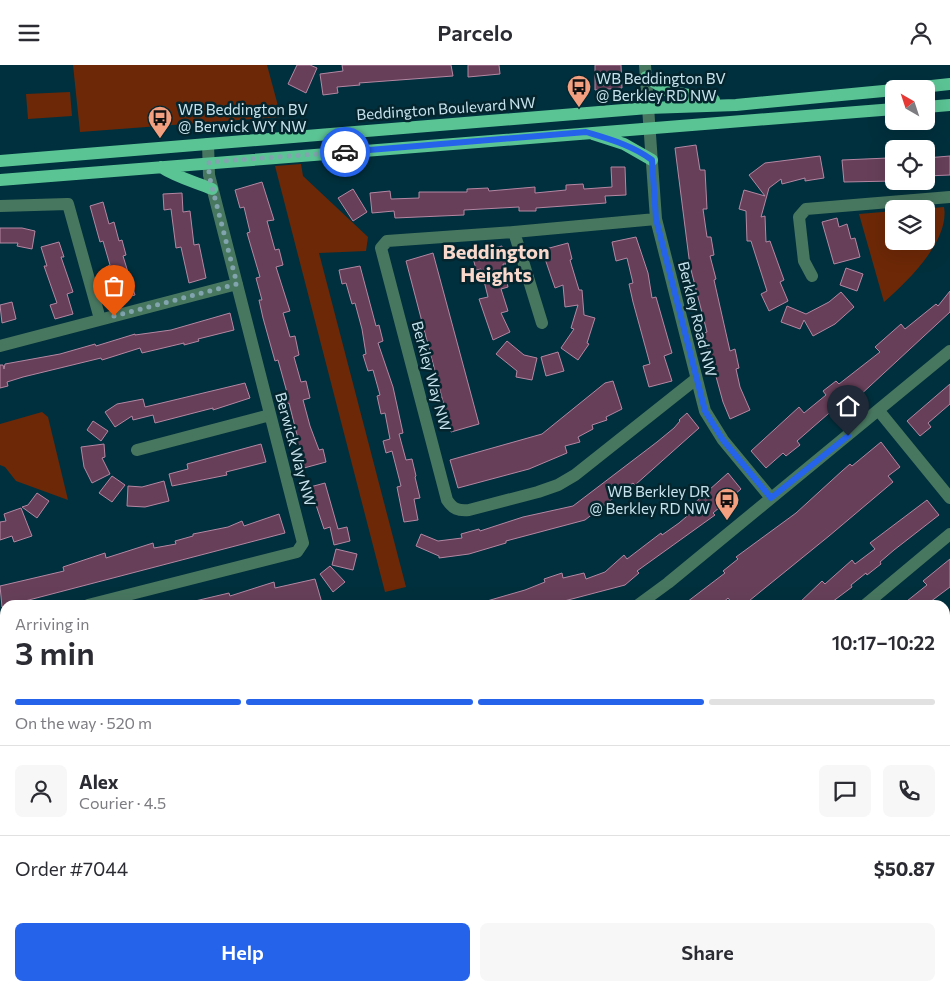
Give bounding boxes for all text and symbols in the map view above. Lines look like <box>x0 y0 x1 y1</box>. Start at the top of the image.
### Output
icon: menu <box>15 19 43 47</box>
text: Parcelo <box>437 19 513 46</box>
icon: person <box>907 19 935 47</box>
place label: WB Beddington BV @ Berkley RD NW <box>596 69 726 104</box>
bus stop icon: WB Beddington BV @ Berkley RD NW <box>566 74 592 108</box>
north arrow <box>885 80 935 130</box>
map controls <box>885 80 935 250</box>
street label: Beddington Boulevard NW <box>356 93 536 123</box>
place label: WB Beddington BV @ Berwick WY NW <box>178 100 308 135</box>
bus stop icon: WB Beddington BV @ Berwick WY NW <box>147 105 173 139</box>
courier <box>320 127 370 177</box>
icon: car <box>331 138 359 166</box>
button: locate <box>885 140 935 190</box>
button: layers <box>885 200 935 250</box>
district label: Beddington Heights <box>442 239 550 286</box>
street label: Berkley Road NW <box>675 259 721 379</box>
pin <box>93 265 135 316</box>
icon: bag <box>100 272 128 300</box>
street label: Berkley Way NW <box>409 319 455 433</box>
pin <box>827 385 869 436</box>
street label: Berwick Way NW <box>272 390 320 508</box>
icon: home <box>834 392 862 420</box>
place label: WB Berkley DR @ Berkley RD NW <box>589 482 710 517</box>
bus stop icon: WB Berkley DR @ Berkley RD NW <box>714 487 740 521</box>
text: Arriving in <box>15 614 89 633</box>
text: 10:17–10:22 <box>832 631 935 654</box>
text: 3 min <box>15 632 95 672</box>
text: On the way · 520 m <box>15 713 152 732</box>
button: person <box>15 765 67 817</box>
button: chat <box>819 765 871 817</box>
button: phone <box>883 765 935 817</box>
text: Alex <box>79 770 119 793</box>
text: Courier · 4.5 <box>79 793 166 812</box>
text: Order #7044 <box>15 857 128 880</box>
text: $50.87 <box>874 857 935 880</box>
button: Help <box>15 923 470 981</box>
button: Share <box>480 923 935 981</box>

